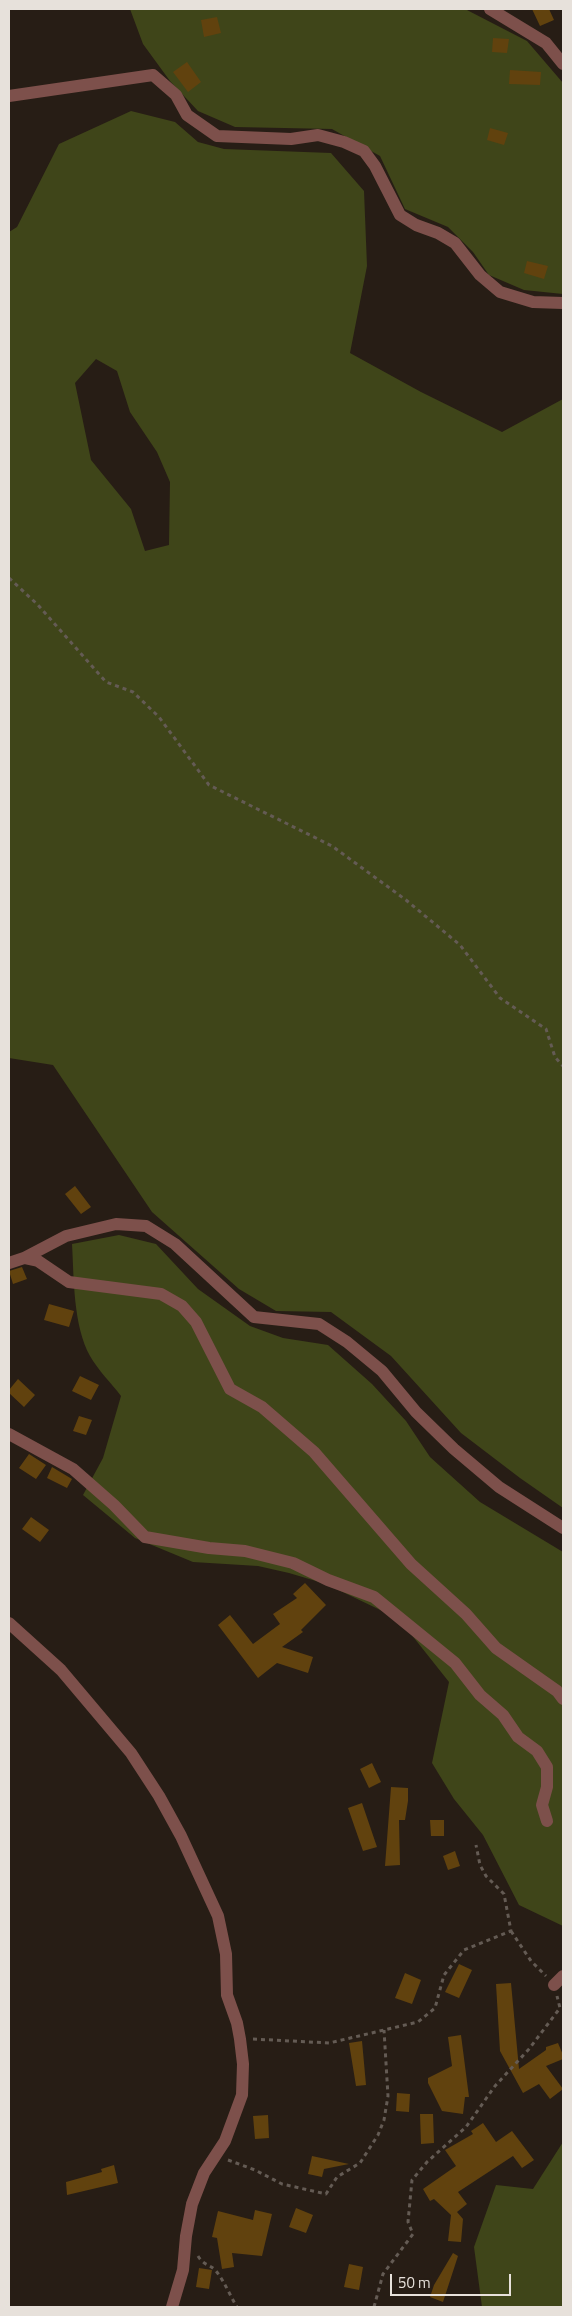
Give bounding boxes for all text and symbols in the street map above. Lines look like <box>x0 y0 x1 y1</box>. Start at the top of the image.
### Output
scale bar <box>392 2264 513 2296</box>
text: 50 m <box>398 2271 431 2294</box>

